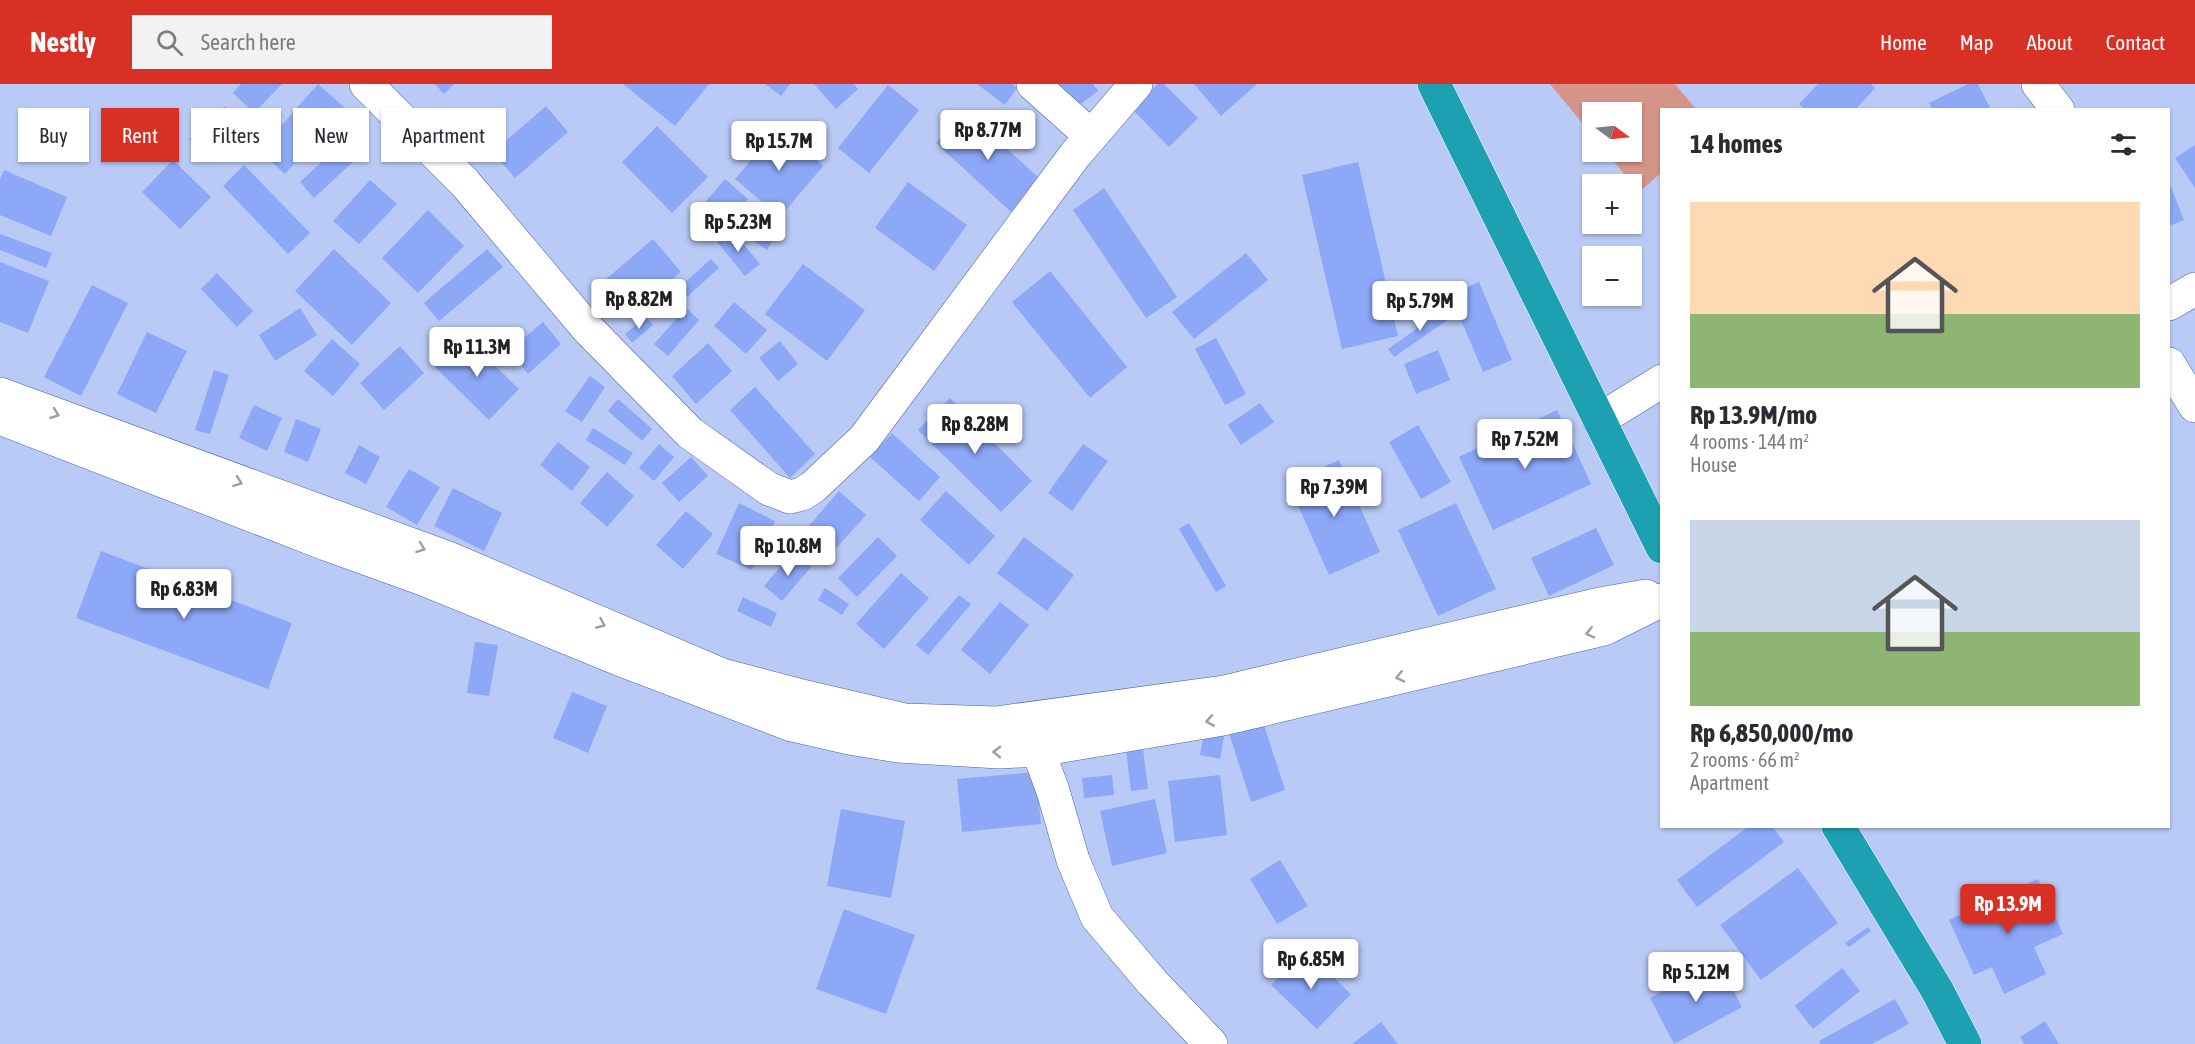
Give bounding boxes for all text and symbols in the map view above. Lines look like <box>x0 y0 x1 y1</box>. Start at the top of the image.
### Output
search box <box>132 15 552 69</box>
text: Nestly <box>30 26 96 58</box>
icon: search <box>153 26 186 59</box>
text: Search here <box>201 29 296 55</box>
text: Home <box>1880 30 1927 54</box>
text: Map <box>1960 30 1994 54</box>
text: About <box>2027 30 2073 54</box>
text: Contact <box>2106 30 2165 54</box>
north arrow <box>1582 102 1642 162</box>
map controls <box>1582 102 1642 306</box>
chip: Buy <box>18 108 89 162</box>
chip: Rent <box>101 108 179 162</box>
chip: Filters <box>191 108 281 162</box>
chip: New <box>293 108 369 162</box>
chip: Apartment <box>381 108 506 162</box>
pin: Rp 8.77M <box>926 110 1050 161</box>
text: Rp 8.77M <box>954 118 1022 141</box>
pin: Rp 15.7M <box>717 121 841 172</box>
icon: filters <box>2107 128 2140 161</box>
text: Rp 15.7M <box>745 129 813 152</box>
text: 14 homes <box>1690 129 1783 159</box>
button: + <box>1582 174 1642 234</box>
pin: Rp 5.23M <box>676 202 800 253</box>
text: Rp 5.23M <box>704 210 772 233</box>
icon: home <box>1861 241 1969 349</box>
button: − <box>1582 246 1642 306</box>
pin: Rp 8.82M <box>577 279 701 330</box>
pin: Rp 5.79M <box>1358 281 1482 332</box>
text: Rp 8.82M <box>605 287 673 310</box>
text: Rp 5.79M <box>1386 289 1454 312</box>
pin: Rp 11.3M <box>415 327 539 378</box>
text: Rp 11.3M <box>443 335 511 358</box>
text: Rp 13.9M/mo <box>1690 400 1817 430</box>
pin: Rp 8.28M <box>913 404 1037 455</box>
one-way arrow <box>49 407 60 420</box>
text: Rp 8.28M <box>941 412 1009 435</box>
pin: Rp 7.52M <box>1463 419 1587 470</box>
text: Rp 7.52M <box>1491 427 1559 450</box>
text: 4 rooms · 144 m² <box>1690 430 1809 453</box>
text: House <box>1690 453 1737 476</box>
pin: Rp 7.39M <box>1272 467 1396 518</box>
one-way arrow <box>232 474 243 487</box>
text: Rp 7.39M <box>1300 475 1368 498</box>
pin: Rp 10.8M <box>726 526 850 577</box>
text: Rp 10.8M <box>754 534 822 557</box>
one-way arrow <box>415 541 426 554</box>
icon: home <box>1861 559 1969 667</box>
pin: Rp 6.83M <box>122 569 246 620</box>
text: Rp 6.83M <box>150 577 218 600</box>
one-way arrow <box>594 617 605 629</box>
one-way arrow <box>1585 625 1595 638</box>
one-way arrow <box>1395 670 1405 683</box>
one-way arrow <box>1205 715 1215 727</box>
text: Rp 6,850,000/mo <box>1690 718 1853 748</box>
one-way arrow <box>992 745 1001 758</box>
text: 2 rooms · 66 m² <box>1690 748 1800 771</box>
text: Apartment <box>1690 771 1769 794</box>
pin: Rp 13.9M <box>1946 884 2070 935</box>
text: Rp 13.9M <box>1974 892 2042 915</box>
pin: Rp 6.85M <box>1249 939 1373 990</box>
text: Rp 6.85M <box>1277 947 1345 970</box>
pin: Rp 5.12M <box>1634 952 1758 1003</box>
text: Rp 5.12M <box>1662 960 1730 983</box>

